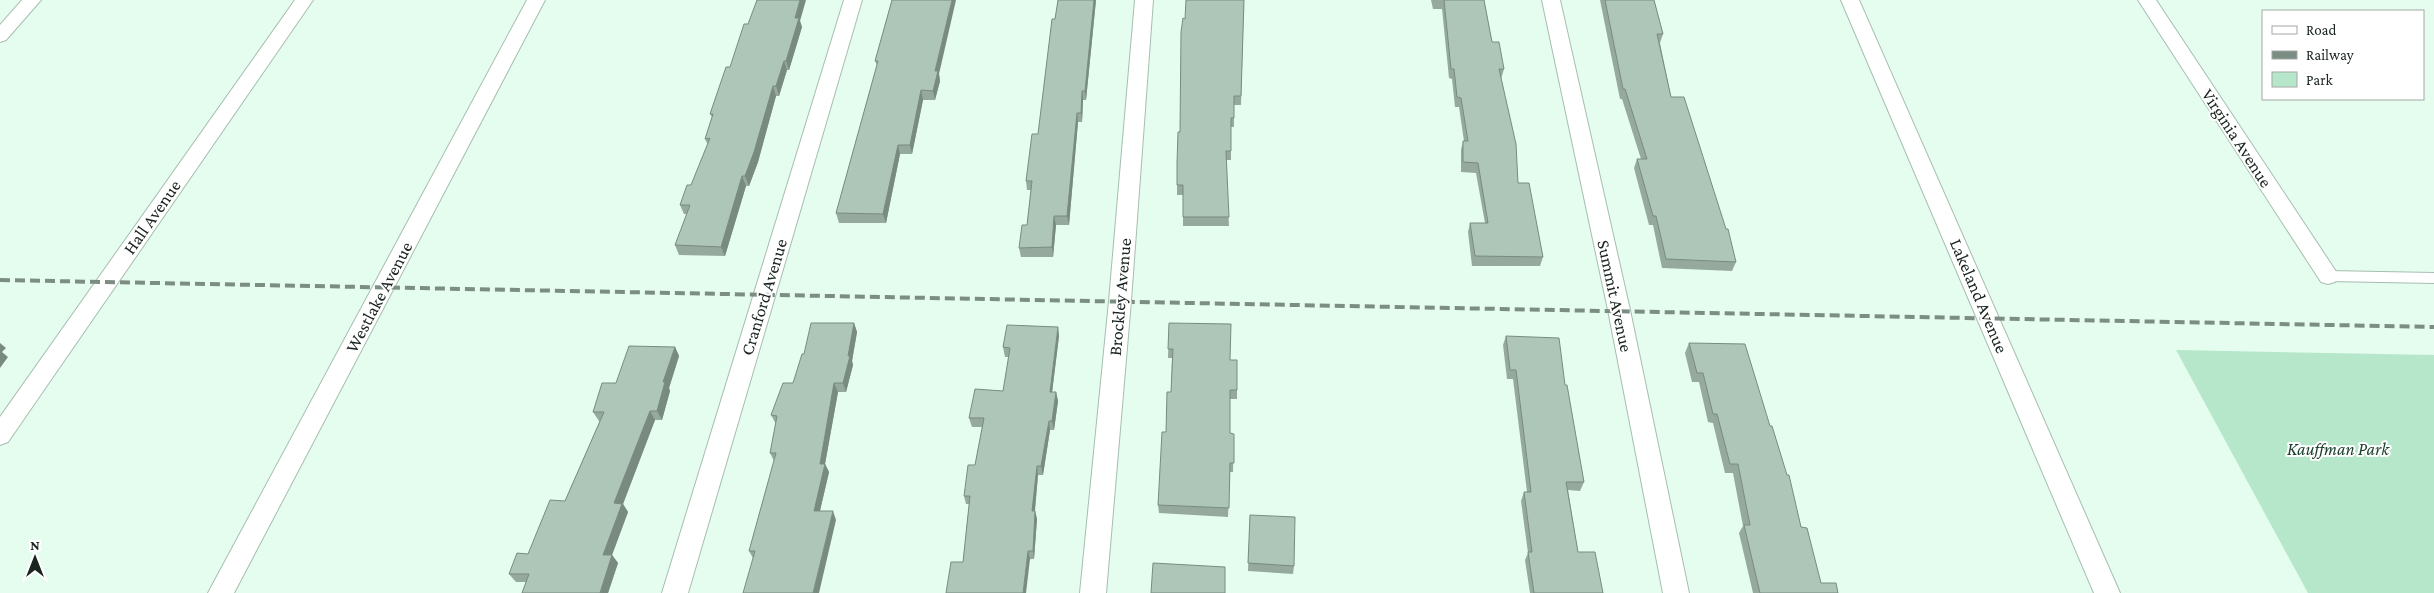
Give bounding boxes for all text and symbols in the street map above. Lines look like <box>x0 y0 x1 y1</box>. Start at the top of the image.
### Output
legend <box>2262 10 2424 100</box>
text: Road <box>2306 22 2337 38</box>
text: Railway <box>2306 47 2354 64</box>
text: Park <box>2306 72 2333 88</box>
street label: Virginia Avenue <box>2198 85 2276 191</box>
street label: Hall Avenue <box>119 176 185 258</box>
street label: Cranford Avenue <box>737 236 791 358</box>
street label: Lakeland Avenue <box>1946 236 2012 356</box>
street label: Brockley Avenue <box>1105 237 1135 357</box>
street label: Westlake Avenue <box>341 238 417 356</box>
street label: Summit Avenue <box>1593 238 1637 354</box>
park label: Kauffman Park <box>2287 439 2390 459</box>
north arrow <box>10 533 60 583</box>
text: N <box>30 537 40 553</box>

